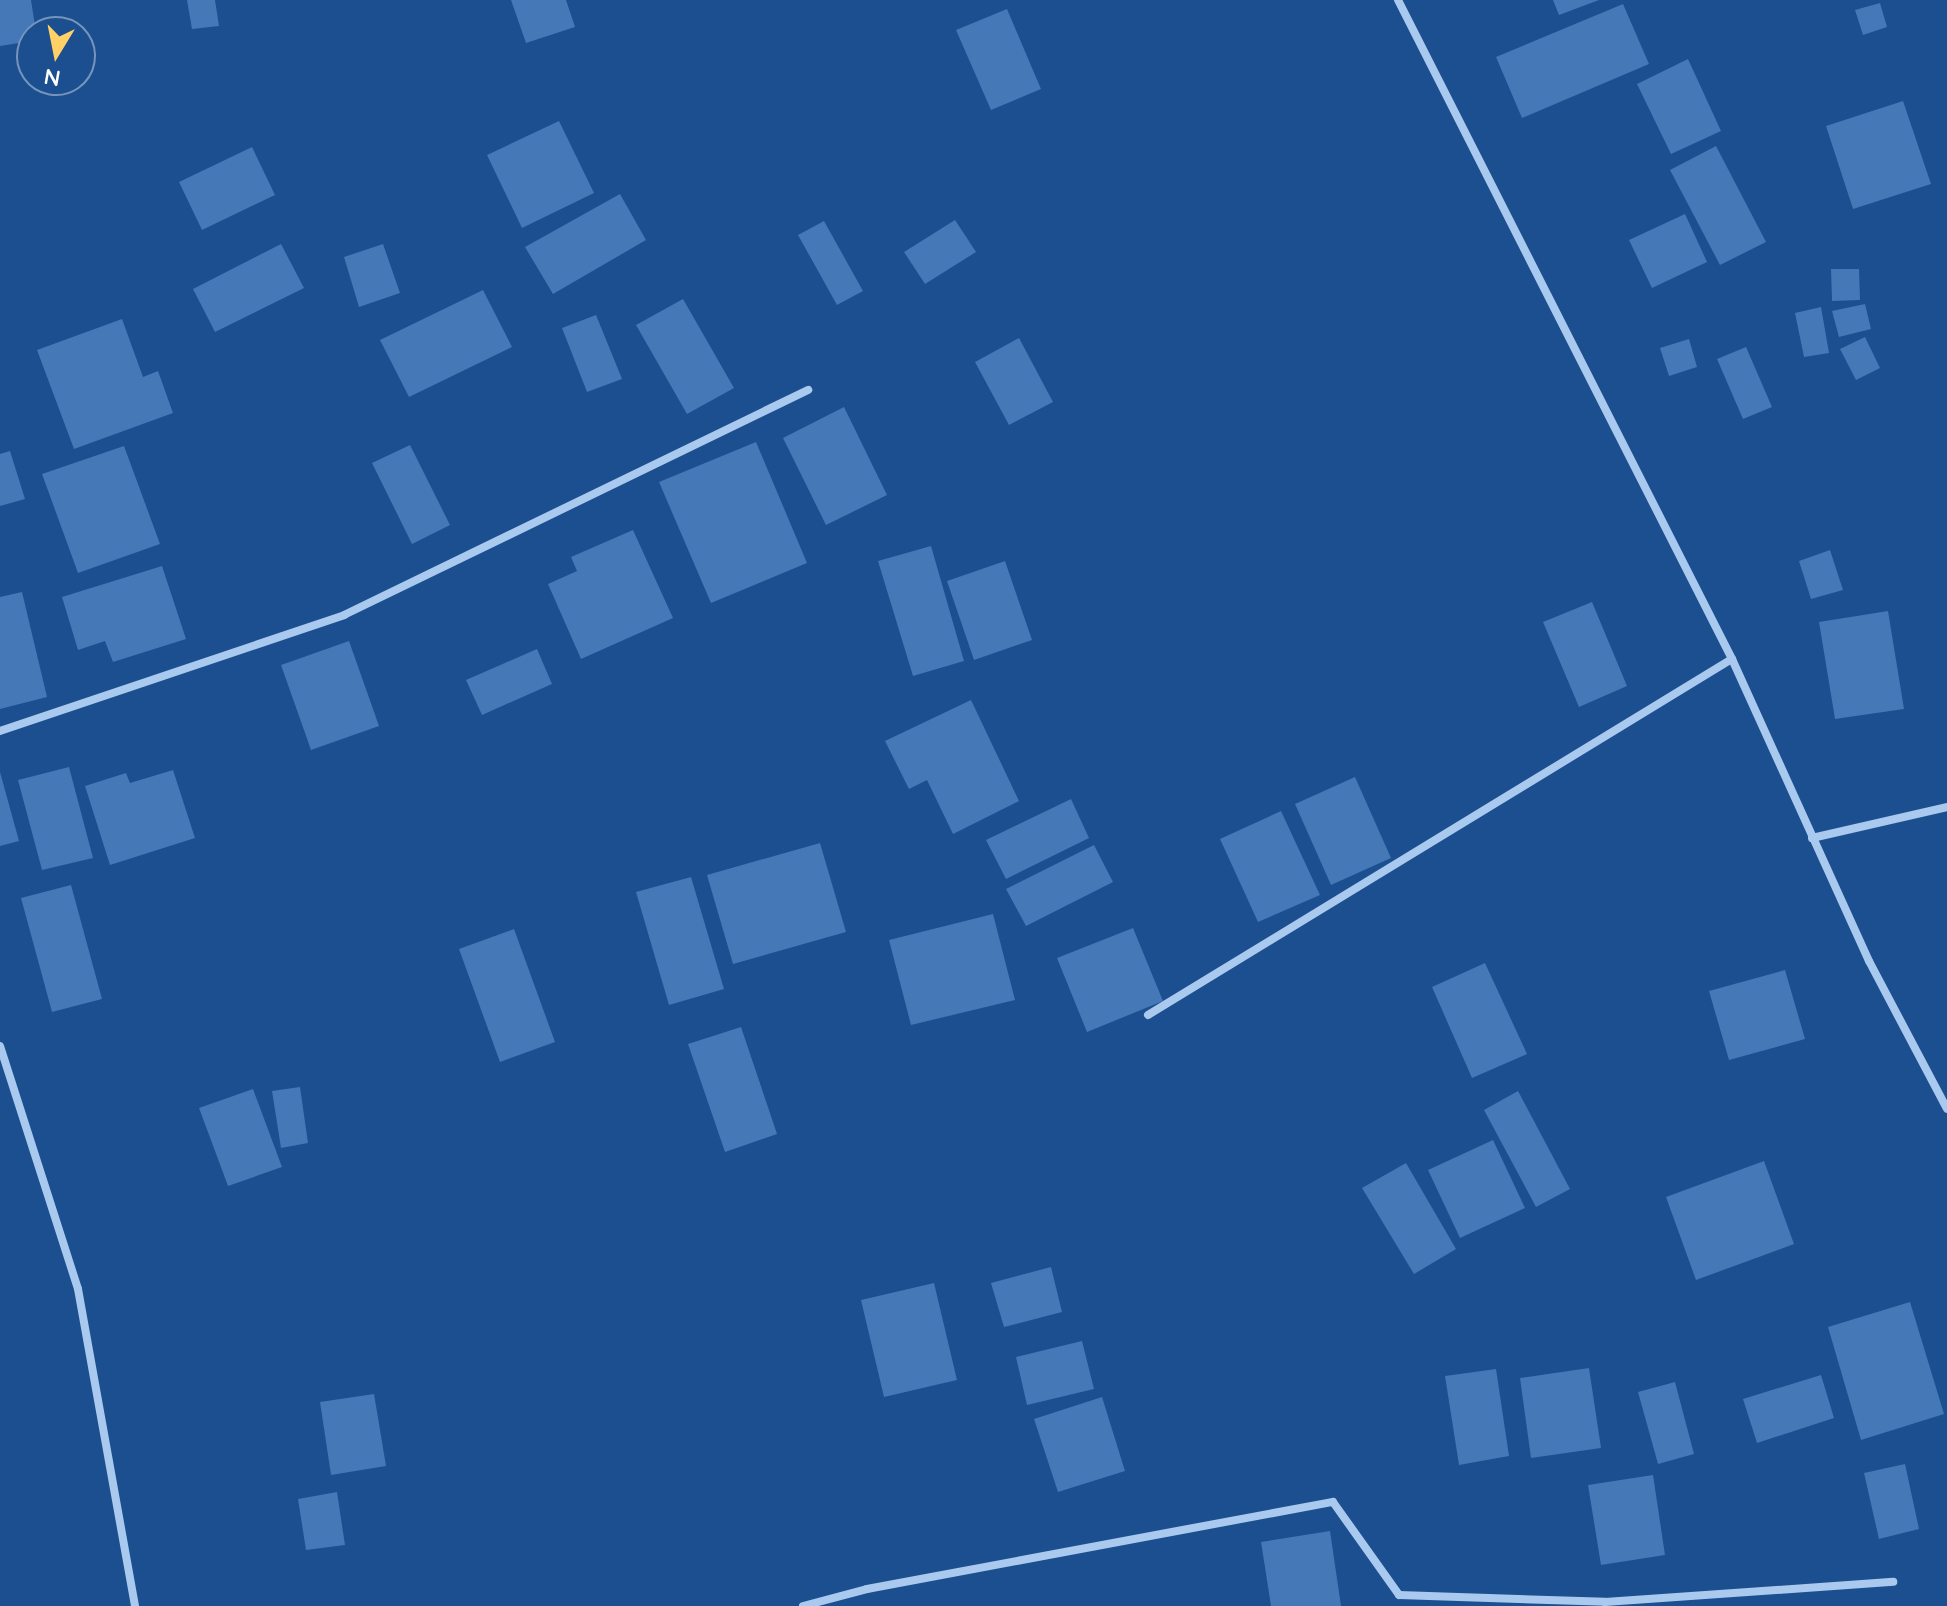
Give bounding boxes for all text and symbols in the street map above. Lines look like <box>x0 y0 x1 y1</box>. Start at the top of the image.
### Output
north arrow <box>16 16 96 96</box>
text: N <box>42 62 63 93</box>

